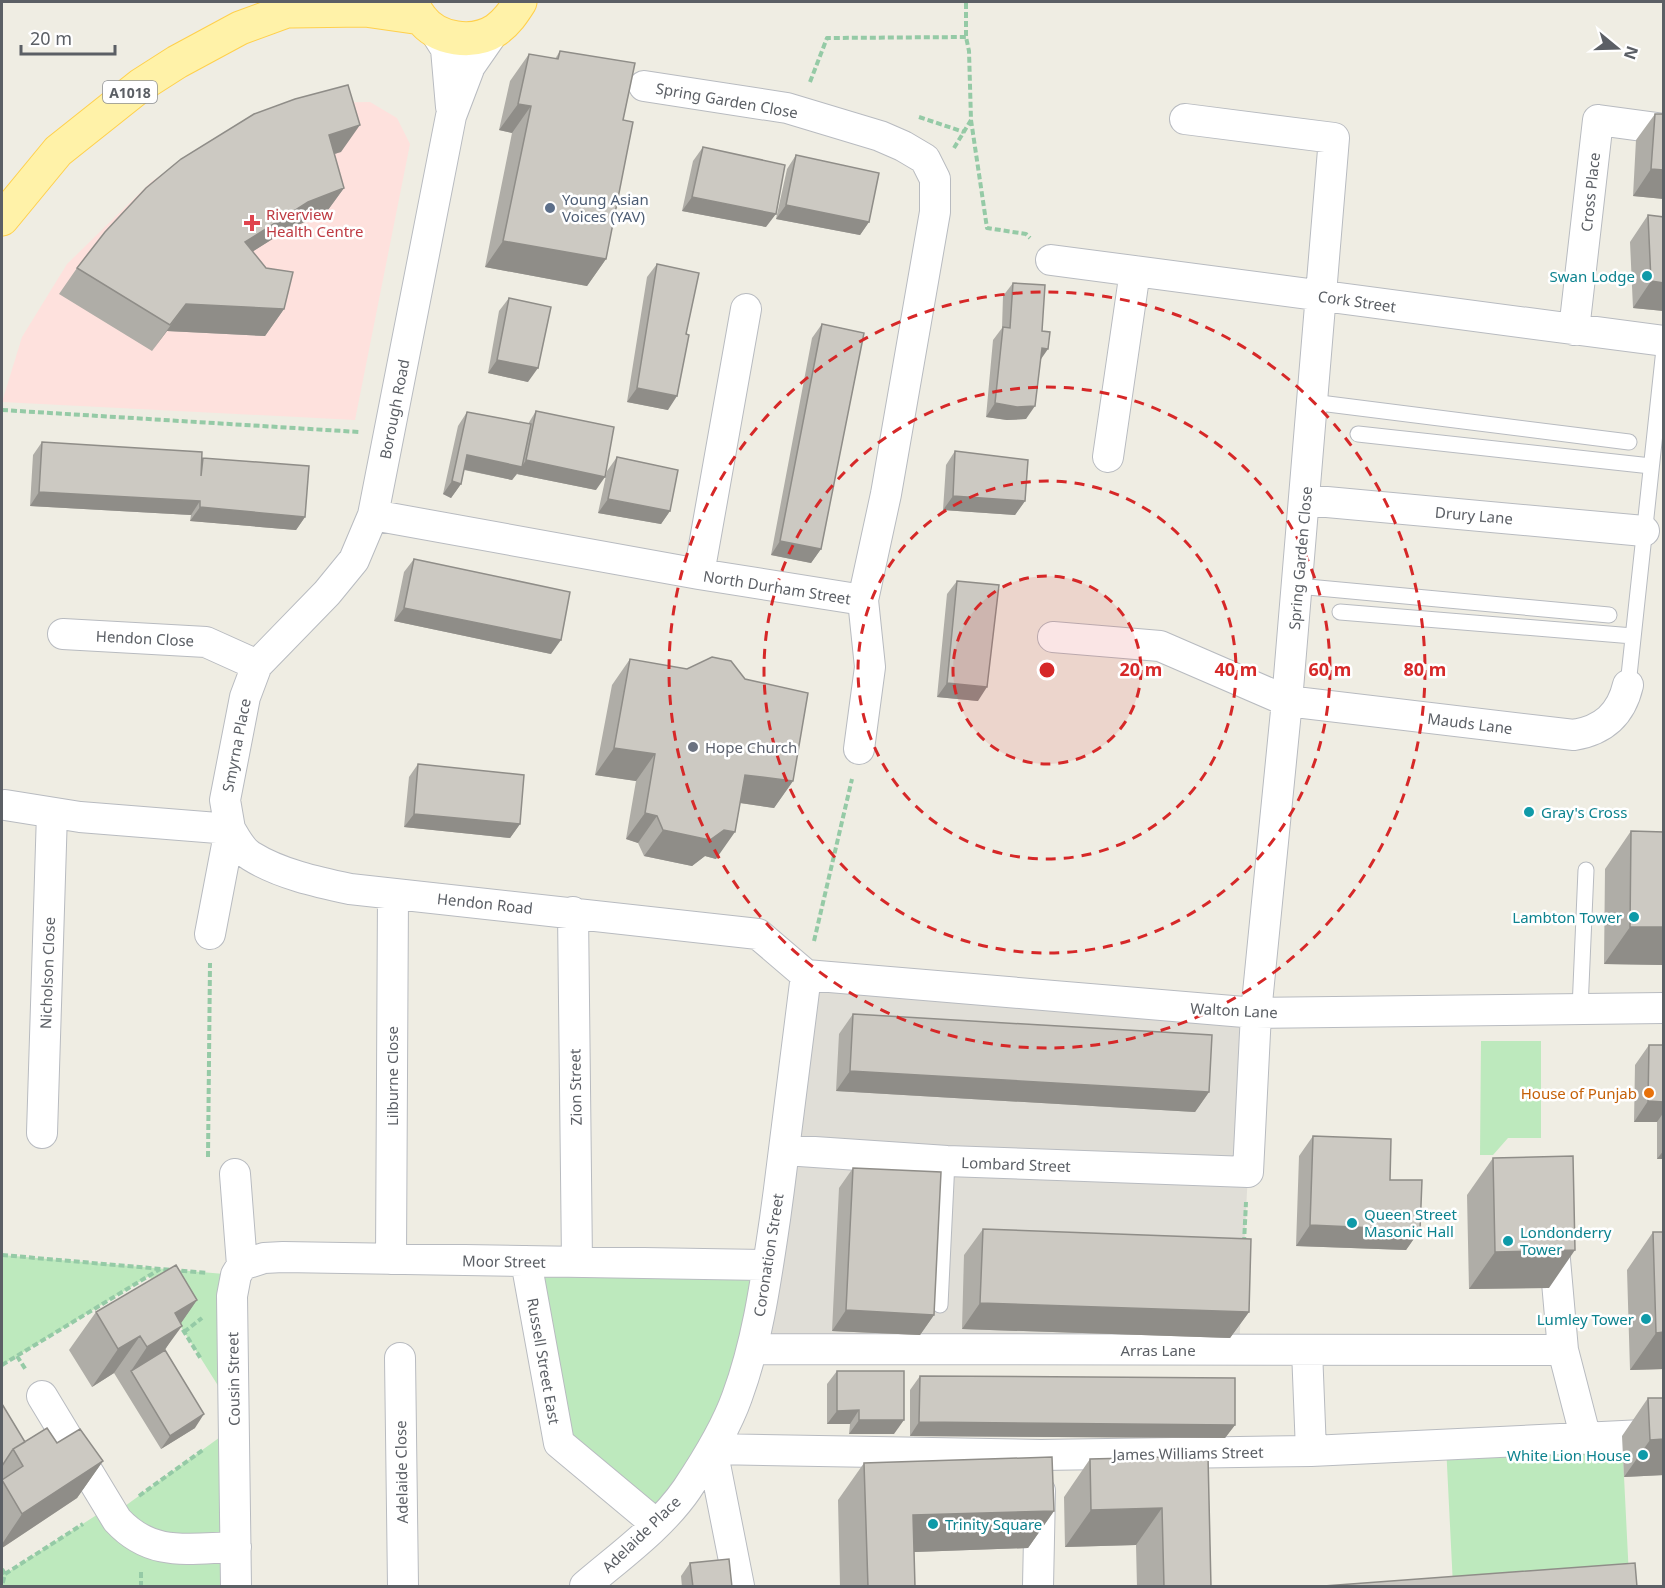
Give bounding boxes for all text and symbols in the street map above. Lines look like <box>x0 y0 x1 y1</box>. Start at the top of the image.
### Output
scale bar <box>21 18 116 56</box>
north arrow <box>1587 18 1647 78</box>
text: 20 m <box>30 26 72 50</box>
text: N <box>1619 43 1644 63</box>
street label: Spring Garden Close <box>654 78 800 122</box>
road number: A1018 <box>103 81 157 103</box>
street label: Cross Place <box>1576 151 1604 233</box>
place label: Young Asian Voices (YAV) <box>562 189 649 226</box>
marker: Young Asian Voices (YAV) <box>543 201 557 215</box>
place label: Riverview Health Centre <box>266 204 363 241</box>
marker: Riverview Health Centre <box>243 214 261 232</box>
place label: Swan Lodge <box>1550 266 1635 286</box>
marker: Swan Lodge <box>1640 269 1654 283</box>
street label: Cork Street <box>1317 286 1398 316</box>
street label: Borough Road <box>374 357 414 461</box>
street label: Spring Garden Close <box>1284 485 1316 631</box>
street label: Drury Lane <box>1434 502 1514 528</box>
street label: North Durham Street <box>702 565 853 609</box>
street label: Hendon Close <box>95 625 195 651</box>
text: 20 m <box>1120 657 1162 681</box>
text: 40 m <box>1215 657 1257 681</box>
text: 60 m <box>1309 657 1351 681</box>
text: 80 m <box>1404 657 1446 681</box>
centre of rings <box>1037 660 1057 680</box>
street label: Smyrna Place <box>217 697 255 793</box>
street label: Mauds Lane <box>1426 708 1514 738</box>
place label: Hope Church <box>705 737 797 757</box>
marker: Hope Church <box>686 740 700 754</box>
place label: Gray's Cross <box>1541 802 1627 822</box>
marker: Gray's Cross <box>1522 805 1536 819</box>
street label: Hendon Road <box>436 888 534 918</box>
place label: Lambton Tower <box>1512 907 1622 927</box>
marker: Lambton Tower <box>1627 910 1641 924</box>
street label: Nicholson Close <box>35 917 59 1029</box>
street label: Walton Lane <box>1190 998 1278 1022</box>
street label: Lilburne Close <box>382 1026 402 1126</box>
street label: Zion Street <box>564 1048 586 1125</box>
place label: House of Punjab <box>1521 1083 1637 1103</box>
marker: House of Punjab <box>1642 1086 1656 1100</box>
street label: Lombard Street <box>961 1152 1072 1176</box>
street label: Coronation Street <box>748 1191 788 1318</box>
place label: Queen Street Masonic Hall <box>1364 1204 1458 1241</box>
marker: Queen Street Masonic Hall <box>1345 1216 1359 1230</box>
place label: Londonderry Tower <box>1520 1222 1612 1259</box>
marker: Londonderry Tower <box>1501 1234 1515 1248</box>
street label: Moor Street <box>462 1250 547 1272</box>
street label: Russell Street East <box>523 1296 565 1426</box>
place label: Lumley Tower <box>1537 1309 1634 1329</box>
marker: Lumley Tower <box>1639 1312 1653 1326</box>
street label: Cousin Street <box>222 1331 244 1426</box>
street label: Arras Lane <box>1120 1340 1196 1360</box>
street label: Adelaide Close <box>390 1420 412 1524</box>
street label: James Williams Street <box>1110 1442 1264 1464</box>
place label: White Lion House <box>1507 1445 1631 1465</box>
marker: White Lion House <box>1636 1448 1650 1462</box>
street label: Adelaide Place <box>597 1491 685 1577</box>
place label: Trinity Square <box>945 1514 1042 1534</box>
marker: Trinity Square <box>926 1517 940 1531</box>

